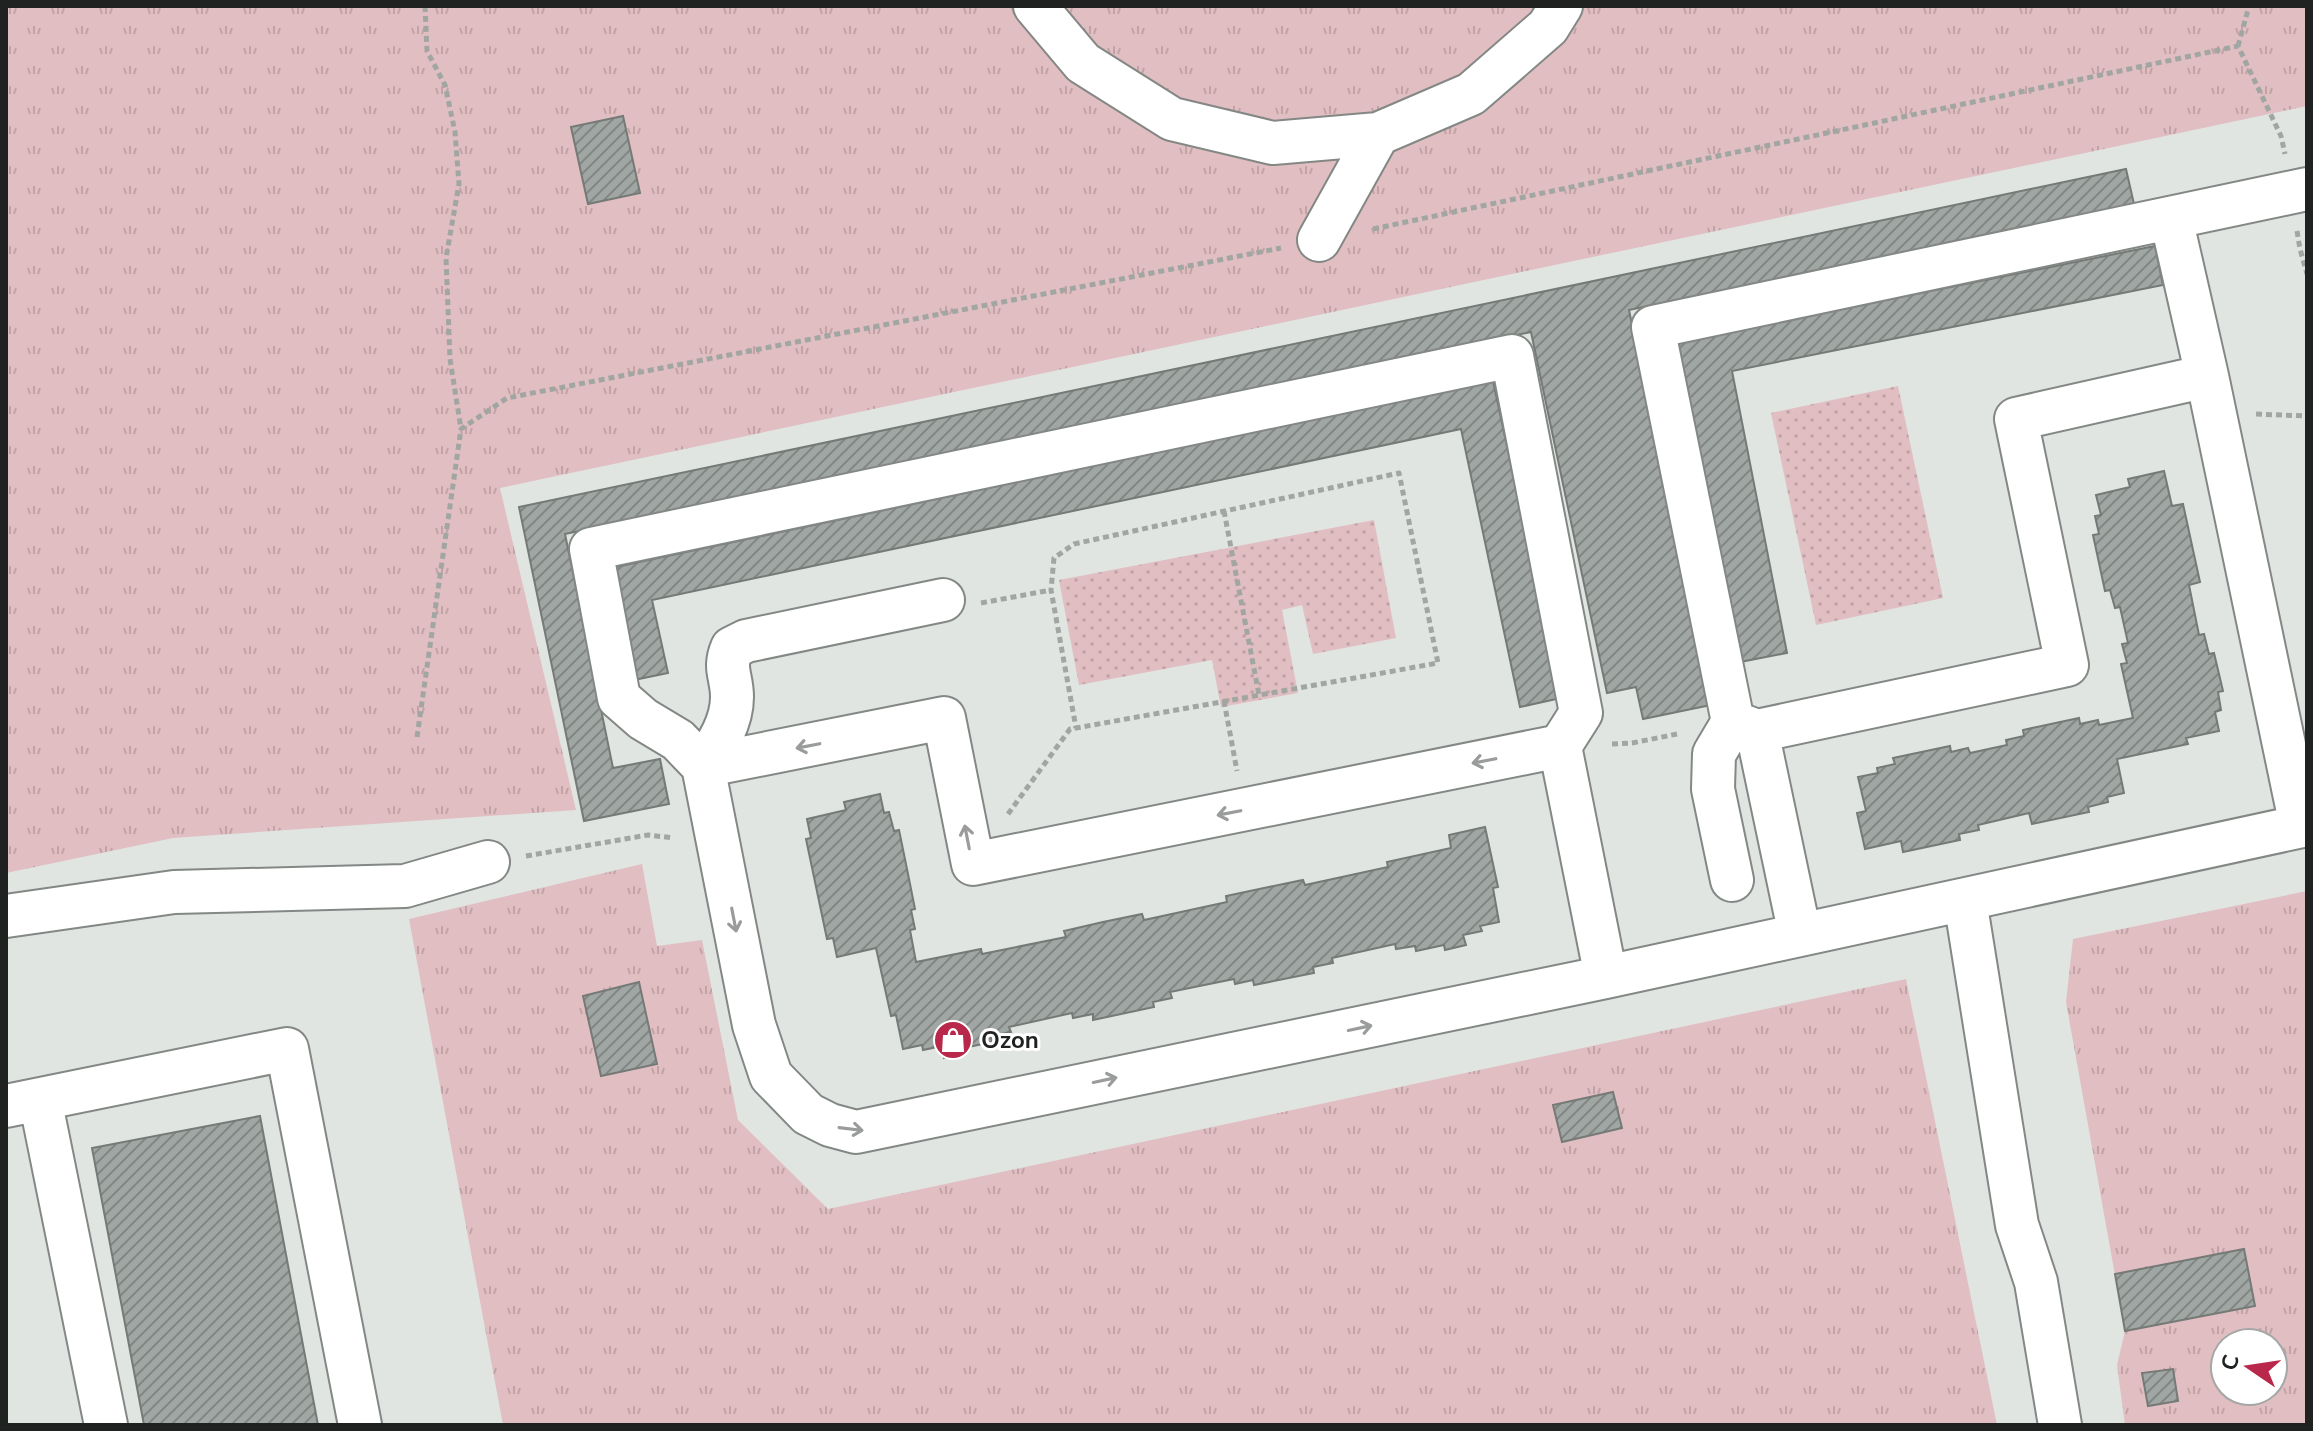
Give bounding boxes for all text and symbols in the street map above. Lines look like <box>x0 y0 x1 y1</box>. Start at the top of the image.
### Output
one-way arrow <box>795 739 821 754</box>
one-way arrow <box>1471 755 1497 770</box>
one-way arrow <box>1216 806 1242 821</box>
one-way arrow <box>959 825 974 850</box>
one-way arrow <box>727 907 742 932</box>
shop icon: Ozon <box>932 1019 974 1061</box>
one-way arrow <box>1346 1019 1372 1034</box>
place label: Ozon <box>981 1024 1039 1056</box>
one-way arrow <box>1092 1072 1117 1087</box>
one-way arrow <box>837 1121 863 1136</box>
north arrow <box>2209 1327 2289 1407</box>
text: С <box>2214 1352 2247 1373</box>

